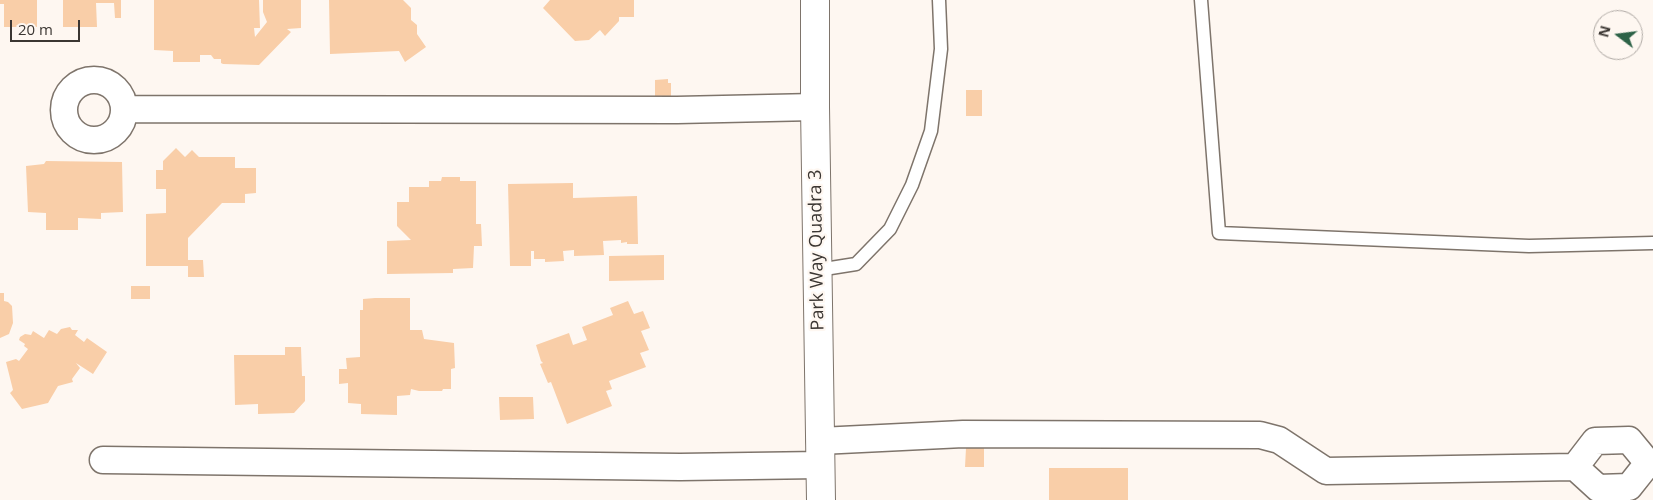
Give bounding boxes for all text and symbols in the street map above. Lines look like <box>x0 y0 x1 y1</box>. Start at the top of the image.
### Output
scale bar <box>12 10 82 42</box>
north arrow <box>1593 10 1643 60</box>
text: 20 m <box>18 19 53 39</box>
text: N <box>1593 23 1615 39</box>
street label: Park Way Quadra 3 <box>805 169 829 331</box>

